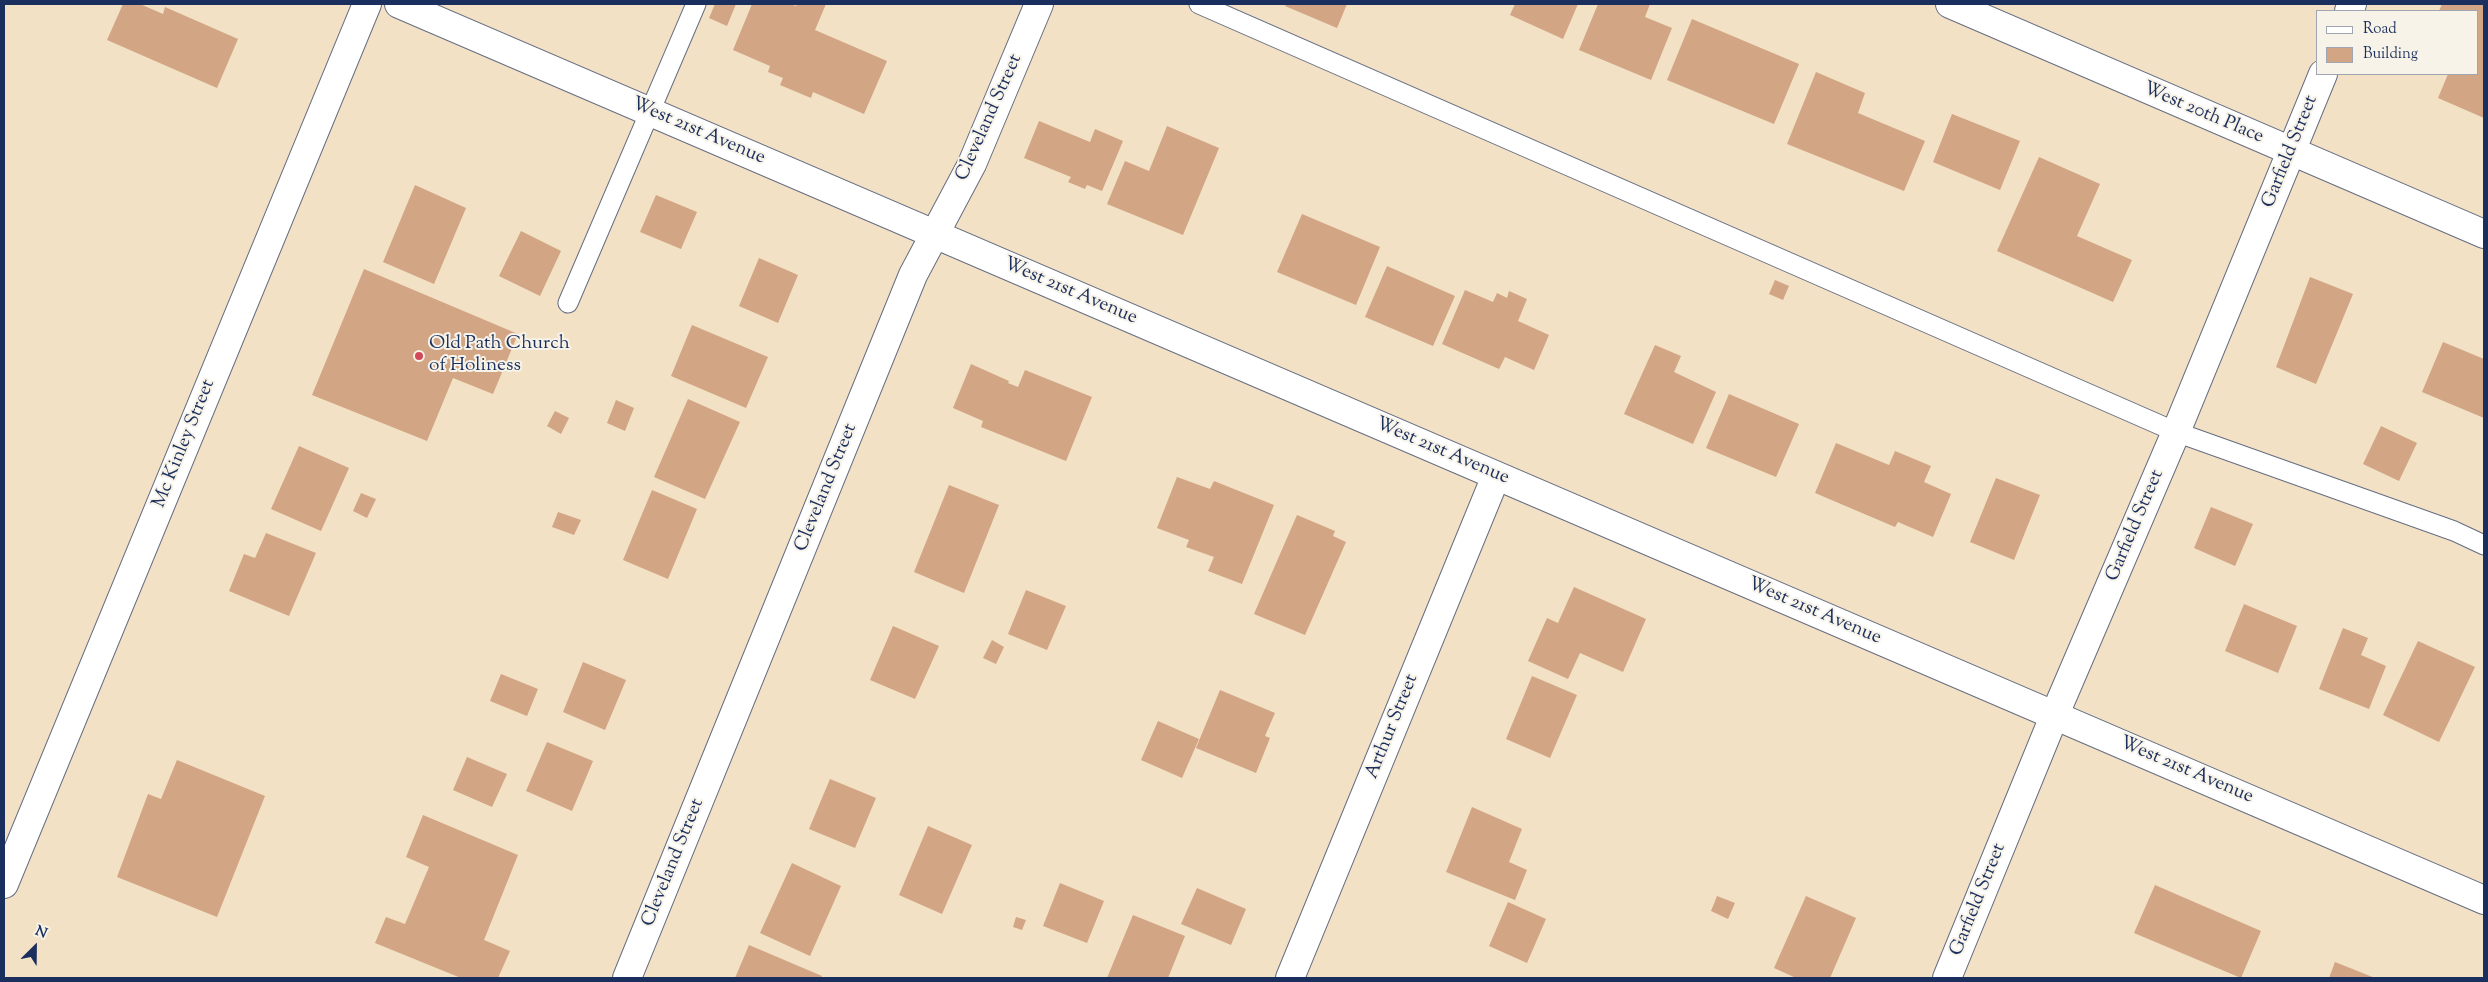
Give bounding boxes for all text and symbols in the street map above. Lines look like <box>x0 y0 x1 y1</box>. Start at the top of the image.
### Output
legend <box>2316 10 2478 75</box>
text: Road <box>2363 19 2397 40</box>
text: Building <box>2363 44 2418 65</box>
street label: Cleveland Street <box>952 51 1028 185</box>
street label: West 20th Place <box>2139 78 2267 150</box>
street label: Garfield Street <box>2258 92 2324 212</box>
street label: West 21st Avenue <box>628 94 768 170</box>
street label: West 21st Avenue <box>1000 254 1140 330</box>
place label: Old Path Church of Holiness <box>429 334 570 378</box>
marker: Old Path Church of Holiness <box>413 350 425 362</box>
street label: Mc Kinley Street <box>149 376 221 512</box>
street label: West 21st Avenue <box>1372 414 1512 490</box>
street label: Cleveland Street <box>791 421 863 555</box>
street label: Garfield Street <box>2102 467 2170 585</box>
street label: West 21st Avenue <box>1744 574 1884 650</box>
street label: Arthur Street <box>1362 671 1424 783</box>
street label: West 21st Avenue <box>2116 733 2256 809</box>
street label: Cleveland Street <box>638 796 710 930</box>
street label: Garfield Street <box>1946 840 2012 960</box>
north arrow <box>10 922 60 972</box>
text: N <box>32 922 50 945</box>

